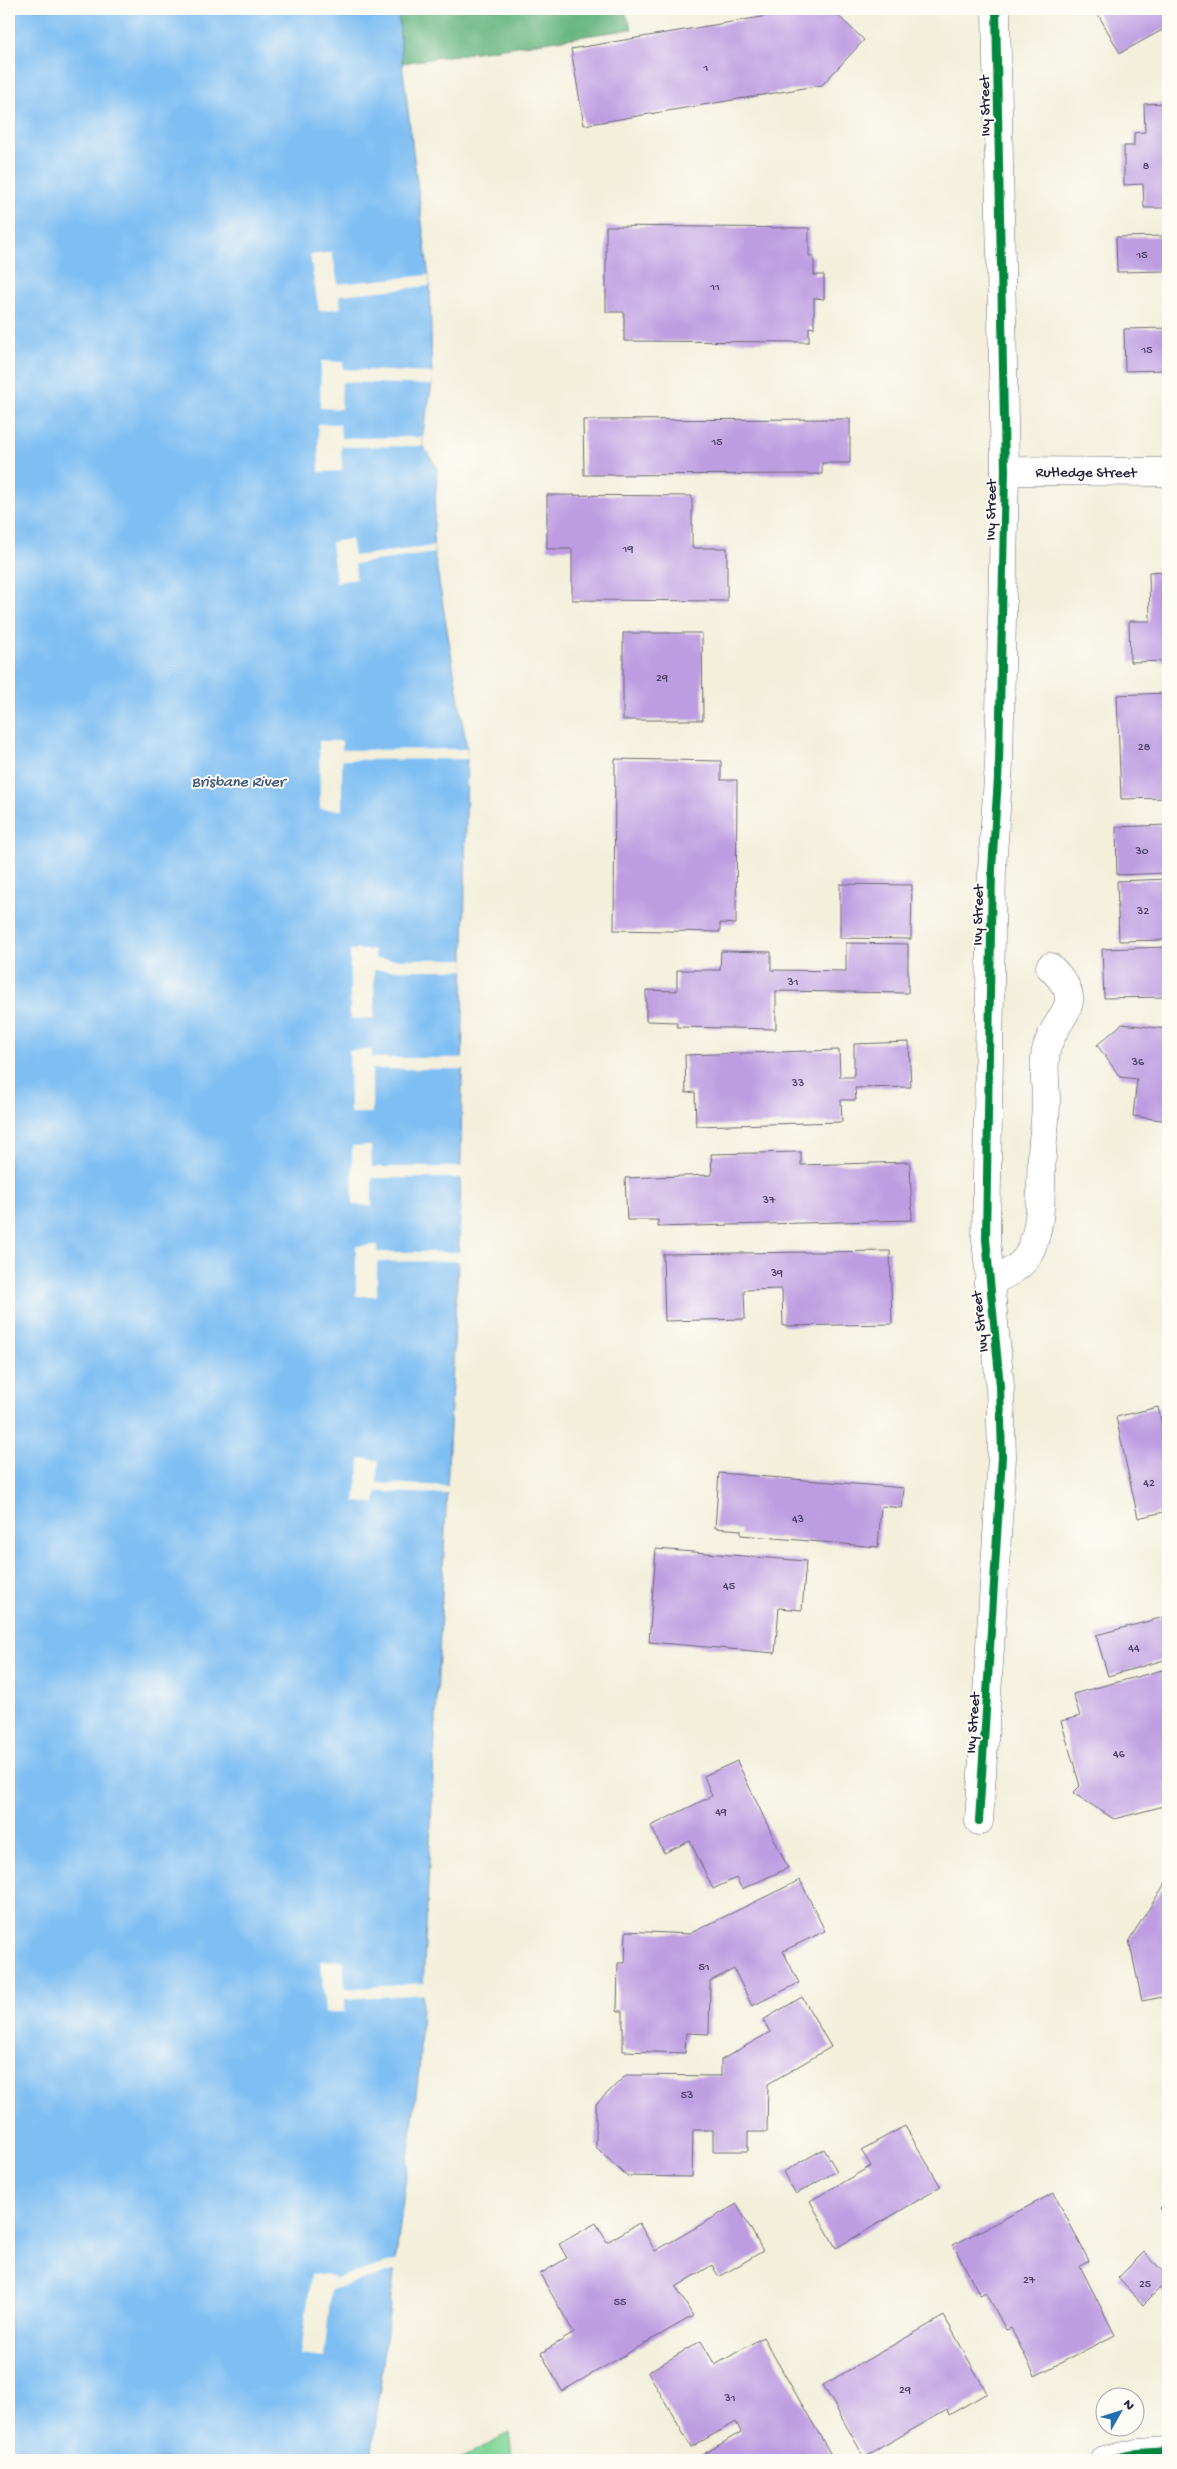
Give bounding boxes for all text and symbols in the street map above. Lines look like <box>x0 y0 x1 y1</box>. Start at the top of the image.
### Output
house number: 1 <box>703 62 709 76</box>
street label: Ivy Street <box>976 73 996 137</box>
house number: 8 <box>1143 160 1150 174</box>
house number: 15 <box>1135 249 1148 263</box>
house number: 11 <box>709 281 720 295</box>
house number: 15 <box>1140 344 1153 358</box>
house number: 15 <box>710 436 723 450</box>
street label: Rutledge Street <box>1036 464 1138 483</box>
street label: Ivy Street <box>982 477 1002 541</box>
house number: 19 <box>622 543 633 557</box>
house number: 29 <box>656 672 668 686</box>
house number: 28 <box>1138 741 1151 755</box>
water label: Brisbane River <box>191 774 288 793</box>
house number: 30 <box>1134 845 1149 859</box>
street label: Ivy Street <box>969 882 989 946</box>
house number: 32 <box>1136 905 1149 919</box>
house number: 31 <box>786 976 799 990</box>
house number: 36 <box>1131 1056 1145 1070</box>
house number: 33 <box>791 1077 804 1091</box>
house number: 37 <box>762 1194 776 1208</box>
house number: 39 <box>770 1267 783 1281</box>
street label: Ivy Street <box>968 1288 994 1353</box>
house number: 42 <box>1143 1477 1155 1491</box>
house number: 43 <box>792 1513 804 1527</box>
house number: 45 <box>723 1580 735 1594</box>
house number: 44 <box>1128 1642 1140 1656</box>
street label: Ivy Street <box>963 1690 985 1754</box>
house number: 46 <box>1113 1748 1126 1762</box>
house number: 49 <box>715 1806 727 1820</box>
house number: 51 <box>698 1961 710 1975</box>
house number: 53 <box>681 2089 693 2103</box>
house number: 27 <box>1023 2274 1036 2288</box>
house number: 25 <box>1139 2278 1151 2292</box>
house number: 55 <box>614 2296 626 2310</box>
house number: 29 <box>899 2384 911 2398</box>
north arrow <box>1094 2386 1144 2436</box>
house number: 31 <box>723 2392 736 2406</box>
text: N <box>1119 2396 1138 2414</box>

